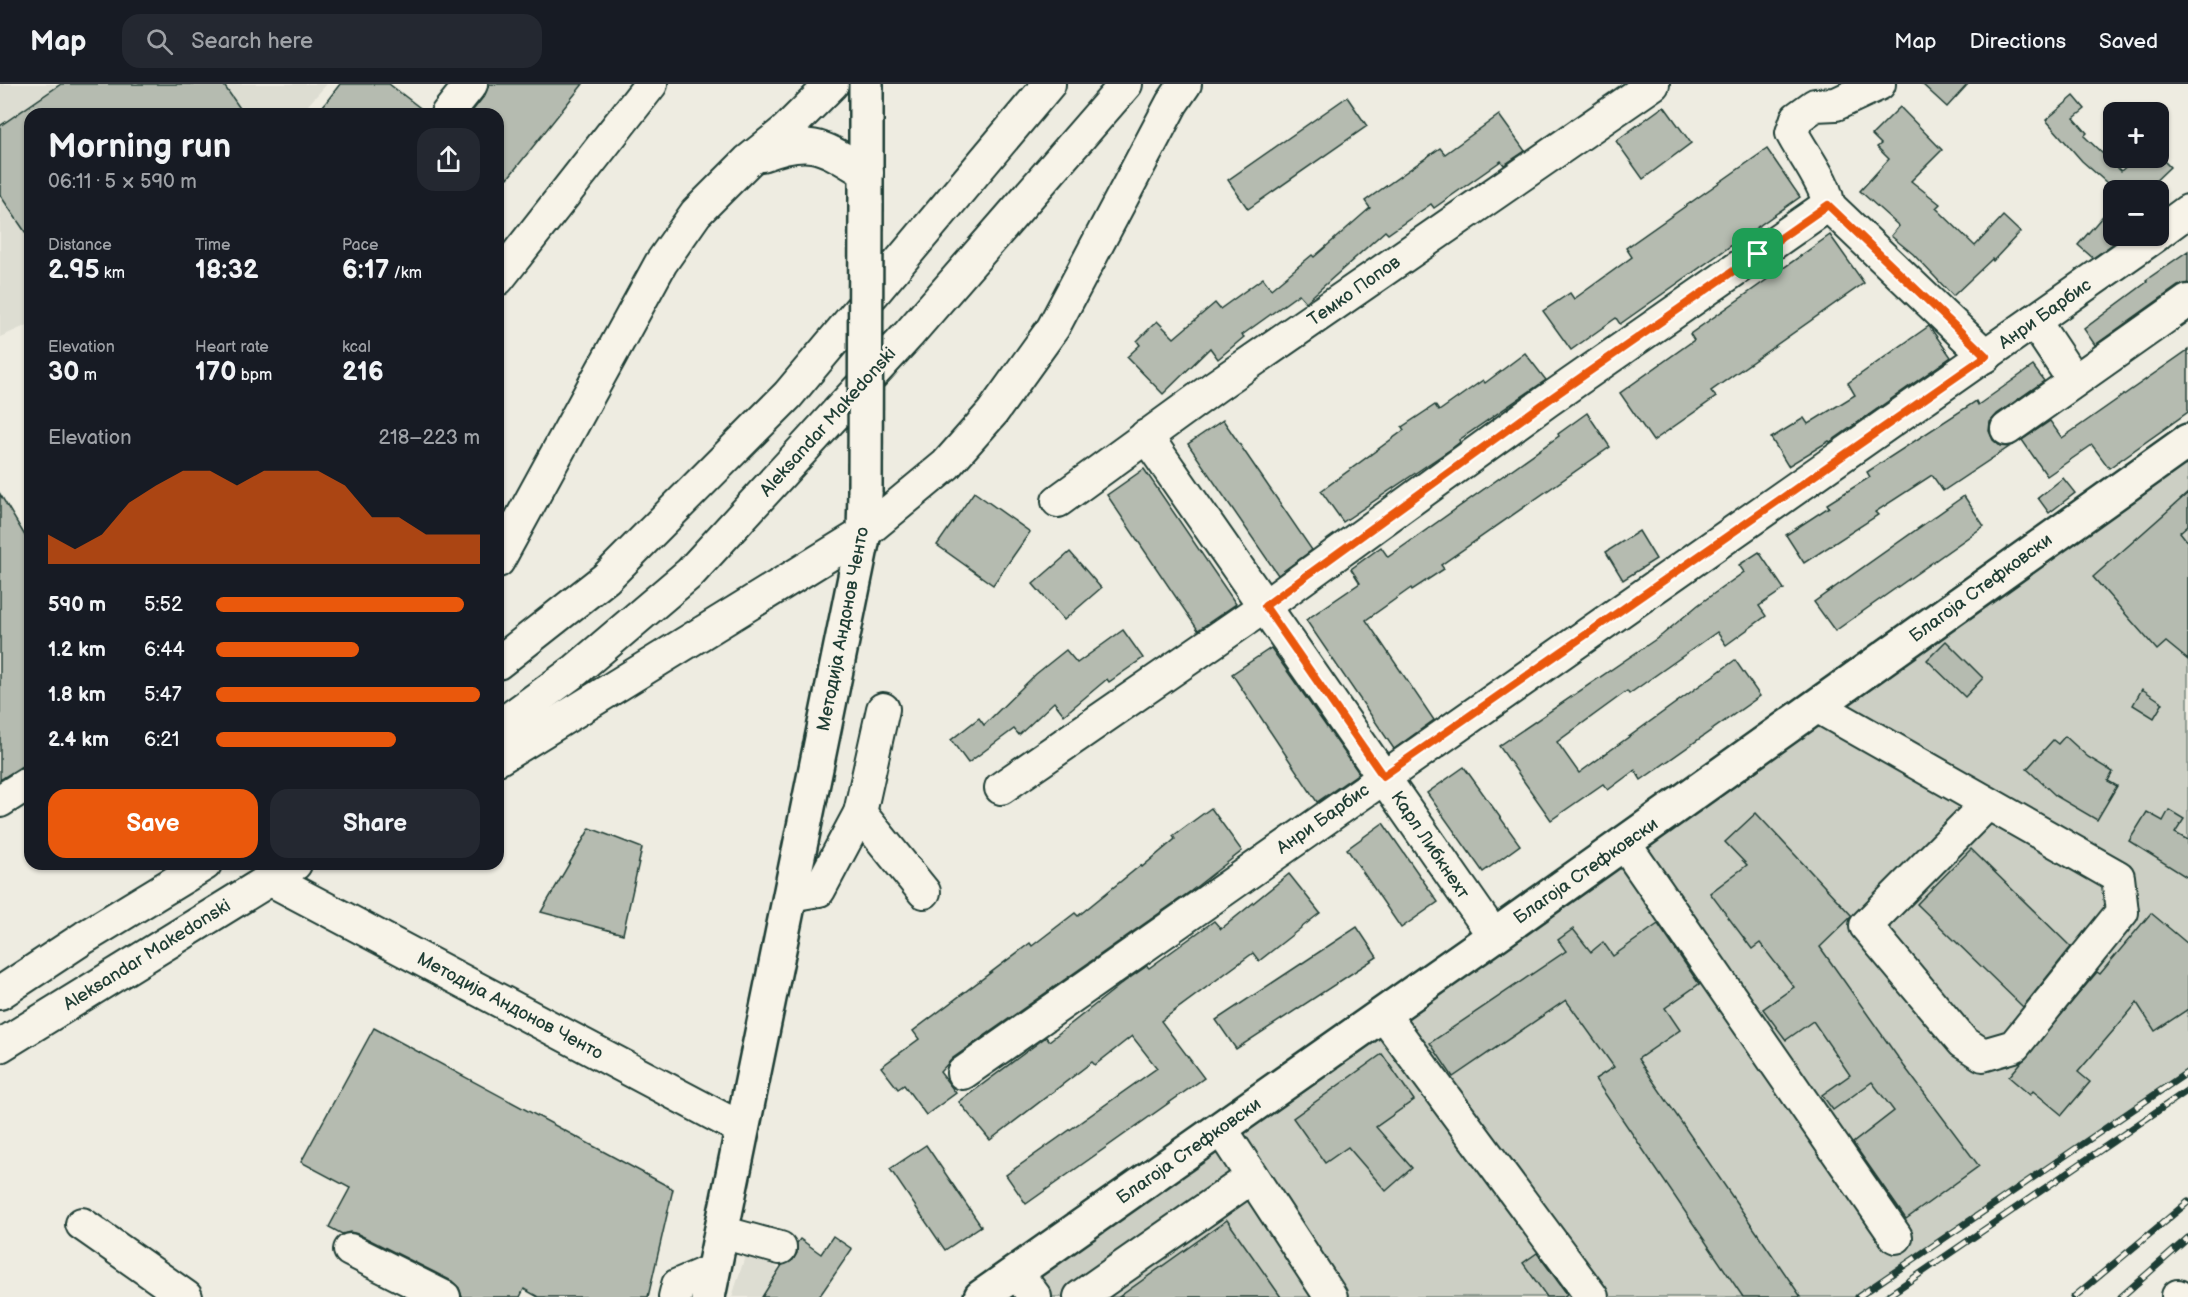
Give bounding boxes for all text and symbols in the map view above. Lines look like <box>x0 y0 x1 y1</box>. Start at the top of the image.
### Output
search box <box>122 14 542 68</box>
text: Map <box>30 25 86 58</box>
icon: search <box>143 25 176 58</box>
text: Search here <box>191 28 313 55</box>
text: Map <box>1894 29 1937 54</box>
text: Directions <box>1970 29 2066 54</box>
text: Saved <box>2099 29 2158 54</box>
map controls <box>2103 102 2169 246</box>
button: + <box>2103 102 2169 168</box>
text: Morning run <box>48 127 231 167</box>
button: share <box>417 128 480 191</box>
text: 06:11 · 5 × 590 m <box>48 170 197 194</box>
button: − <box>2103 180 2169 246</box>
pin <box>1732 228 1783 279</box>
text: Distance <box>48 236 112 255</box>
text: Time <box>195 236 230 255</box>
text: Pace <box>342 236 378 255</box>
icon: arrive <box>1741 237 1774 270</box>
street label: Темко Попов <box>1304 251 1405 331</box>
text: 2.95 <box>48 255 100 286</box>
text: 18:32 <box>195 255 259 286</box>
text: 6:17 <box>342 255 389 286</box>
text: km <box>100 264 125 283</box>
text: /km <box>389 264 422 283</box>
street label: Анри Барбис <box>1994 274 2095 354</box>
text: Elevation <box>48 338 115 357</box>
text: Heart rate <box>195 338 269 357</box>
text: kcal <box>342 338 371 357</box>
street label: Aleksandar Makedonski <box>756 343 900 501</box>
text: 30 <box>48 357 79 388</box>
text: 170 <box>195 357 237 388</box>
text: 216 <box>342 357 384 388</box>
text: m <box>79 366 97 385</box>
text: bpm <box>237 366 272 385</box>
text: Elevation <box>48 426 131 450</box>
text: 218–223 m <box>378 426 480 450</box>
street label: Методија Андонов Ченто <box>813 525 873 733</box>
street label: Благоја Стефковски <box>1906 529 2056 647</box>
text: 590 m <box>48 593 106 617</box>
text: 5:52 <box>144 593 183 617</box>
text: 1.2 km <box>48 638 106 662</box>
text: 6:44 <box>144 638 185 662</box>
text: 1.8 km <box>48 683 106 707</box>
text: 5:47 <box>144 683 182 707</box>
text: 2.4 km <box>48 728 109 752</box>
text: 6:21 <box>144 728 180 752</box>
street label: Анри Барбис <box>1272 779 1373 859</box>
street label: Карл Либкнехт <box>1386 787 1474 903</box>
button: Save <box>48 789 258 858</box>
button: Share <box>270 789 480 858</box>
street label: Благоја Стефковски <box>1510 813 1662 929</box>
street label: Aleksandar Makedonski <box>60 895 234 1015</box>
street label: Методија Андонов Ченто <box>413 948 607 1064</box>
street label: Благоја Стефковски <box>1113 1093 1265 1209</box>

